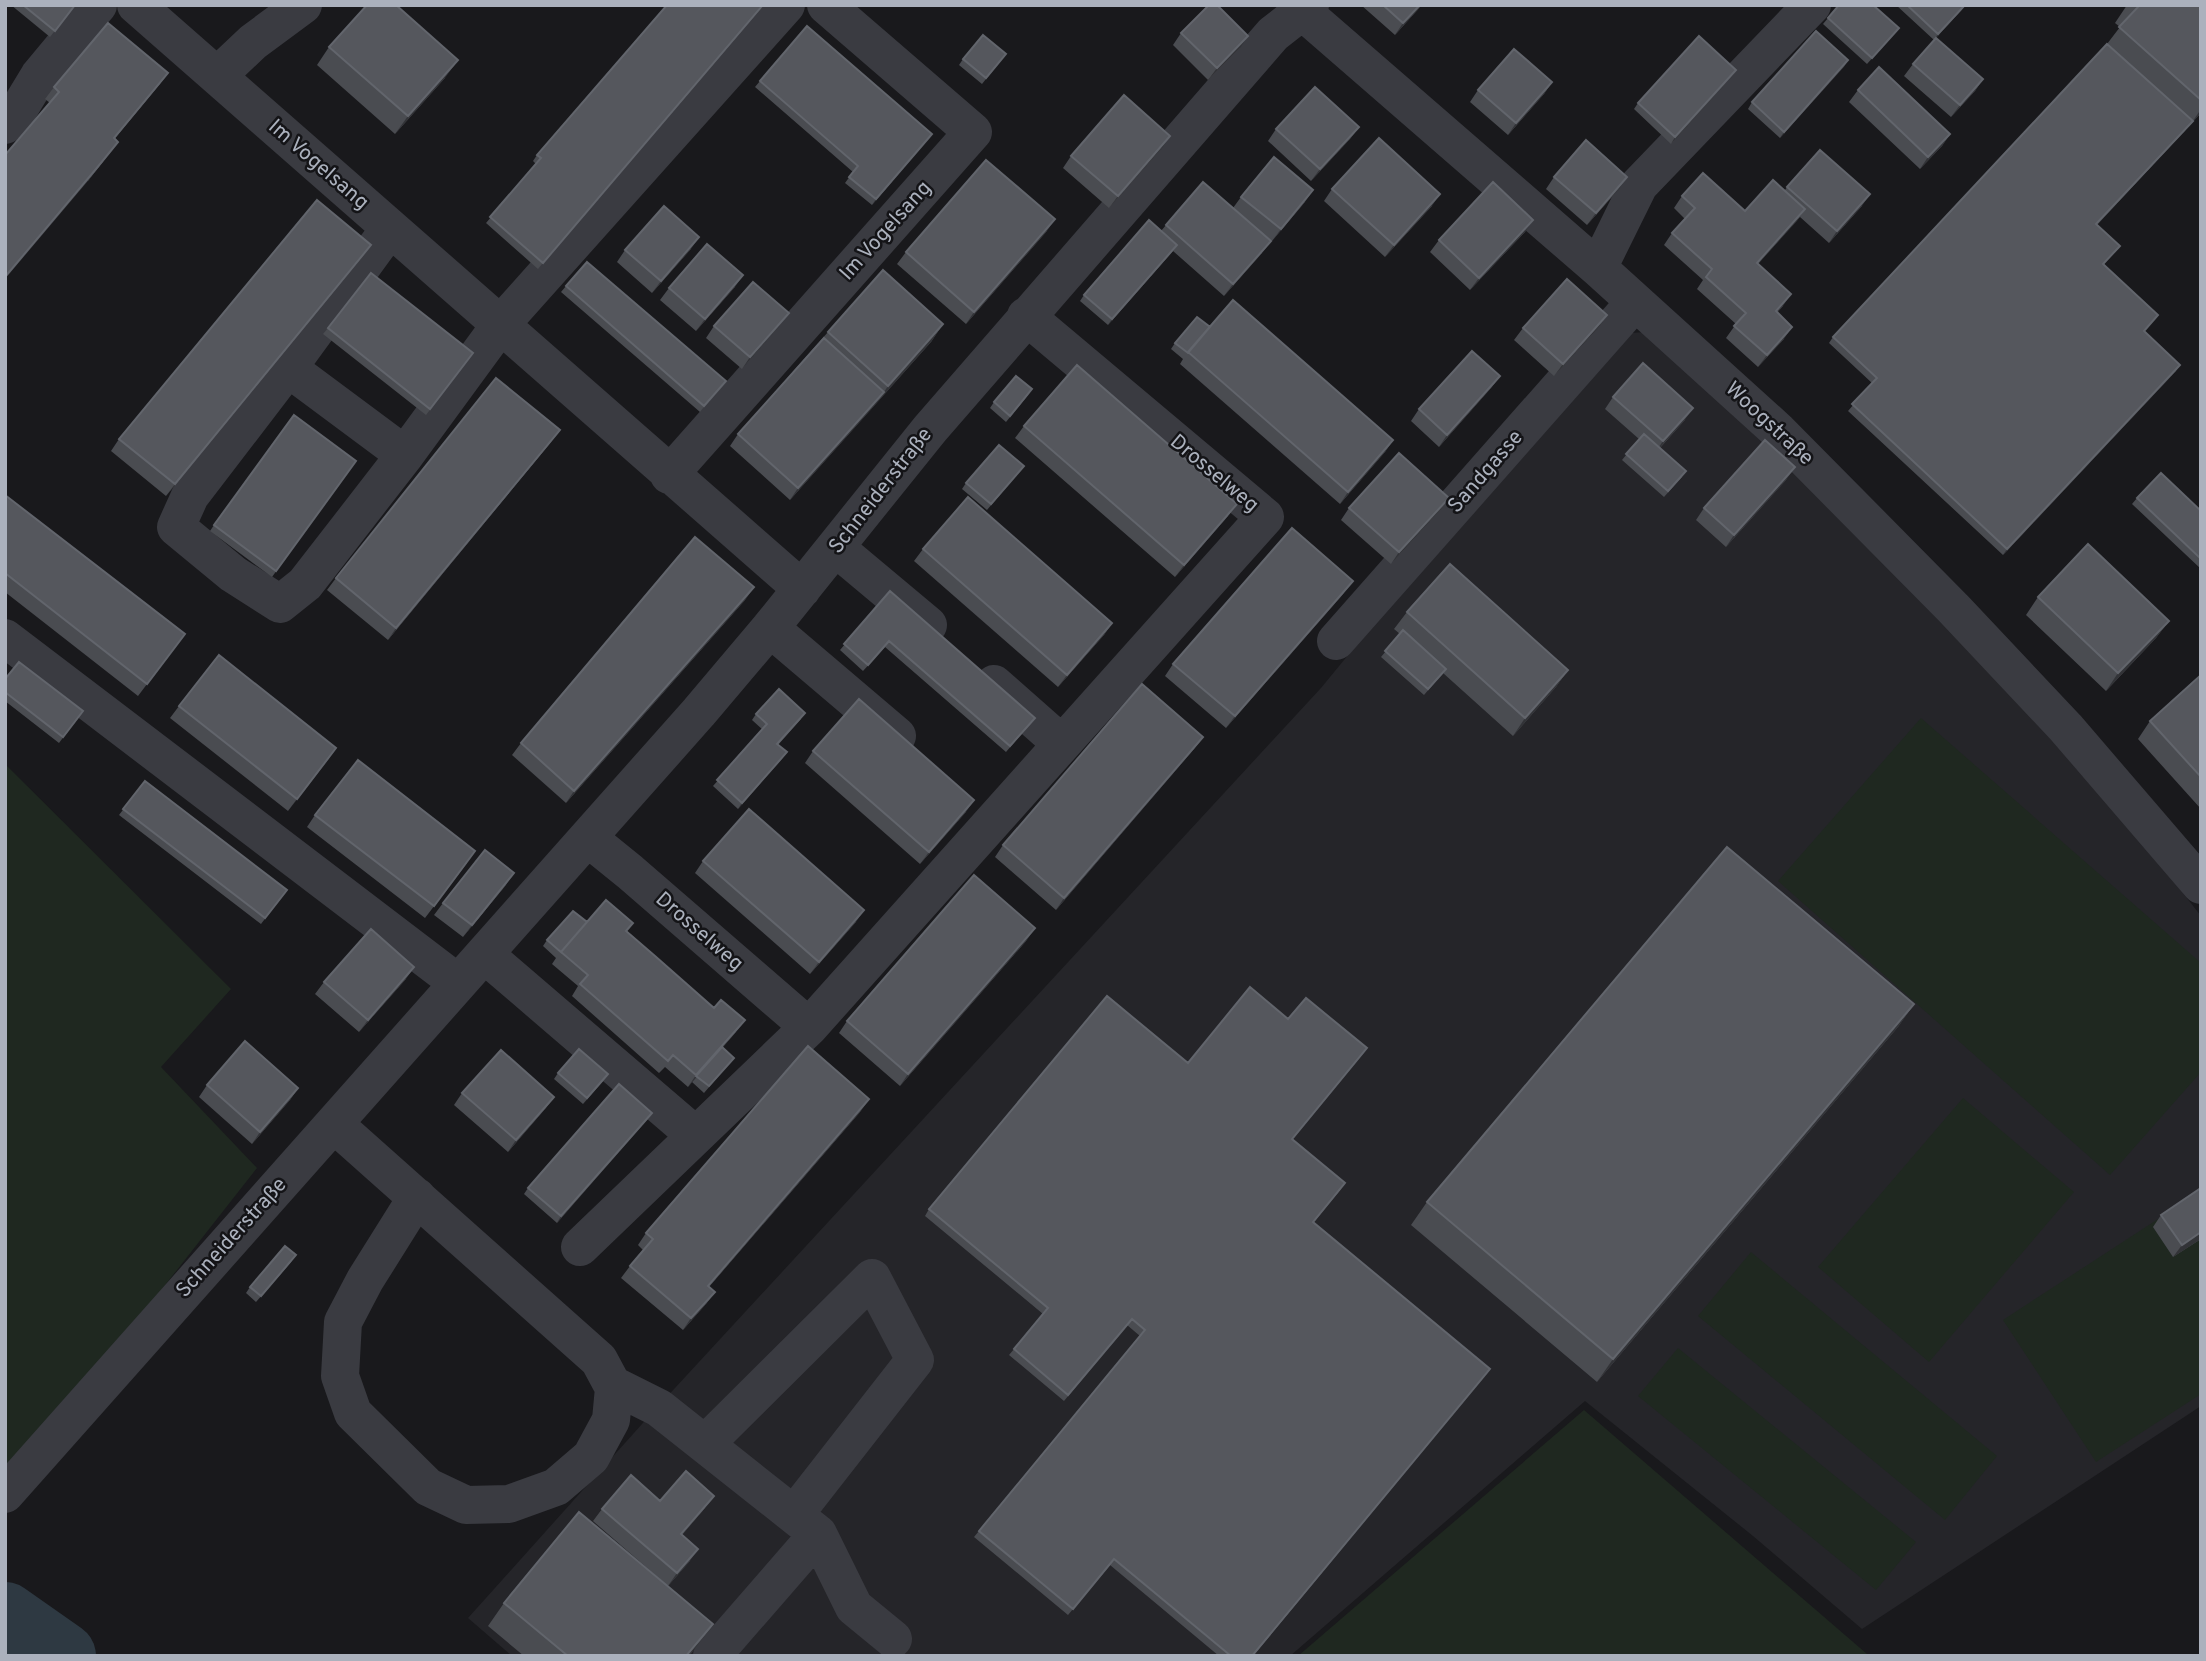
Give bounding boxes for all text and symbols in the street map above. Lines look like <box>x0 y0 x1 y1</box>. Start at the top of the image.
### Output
street label: Im Vogelsang <box>262 114 374 216</box>
street label: Im Vogelsang <box>834 176 938 286</box>
street label: Woogstraße <box>1719 376 1819 472</box>
street label: Schneiderstraße <box>823 422 939 560</box>
street label: Sandgasse <box>1442 425 1530 519</box>
street label: Drosselweg <box>1164 429 1264 519</box>
street label: Drosselweg <box>649 886 749 978</box>
street label: Schneiderstraße <box>171 1172 293 1304</box>

